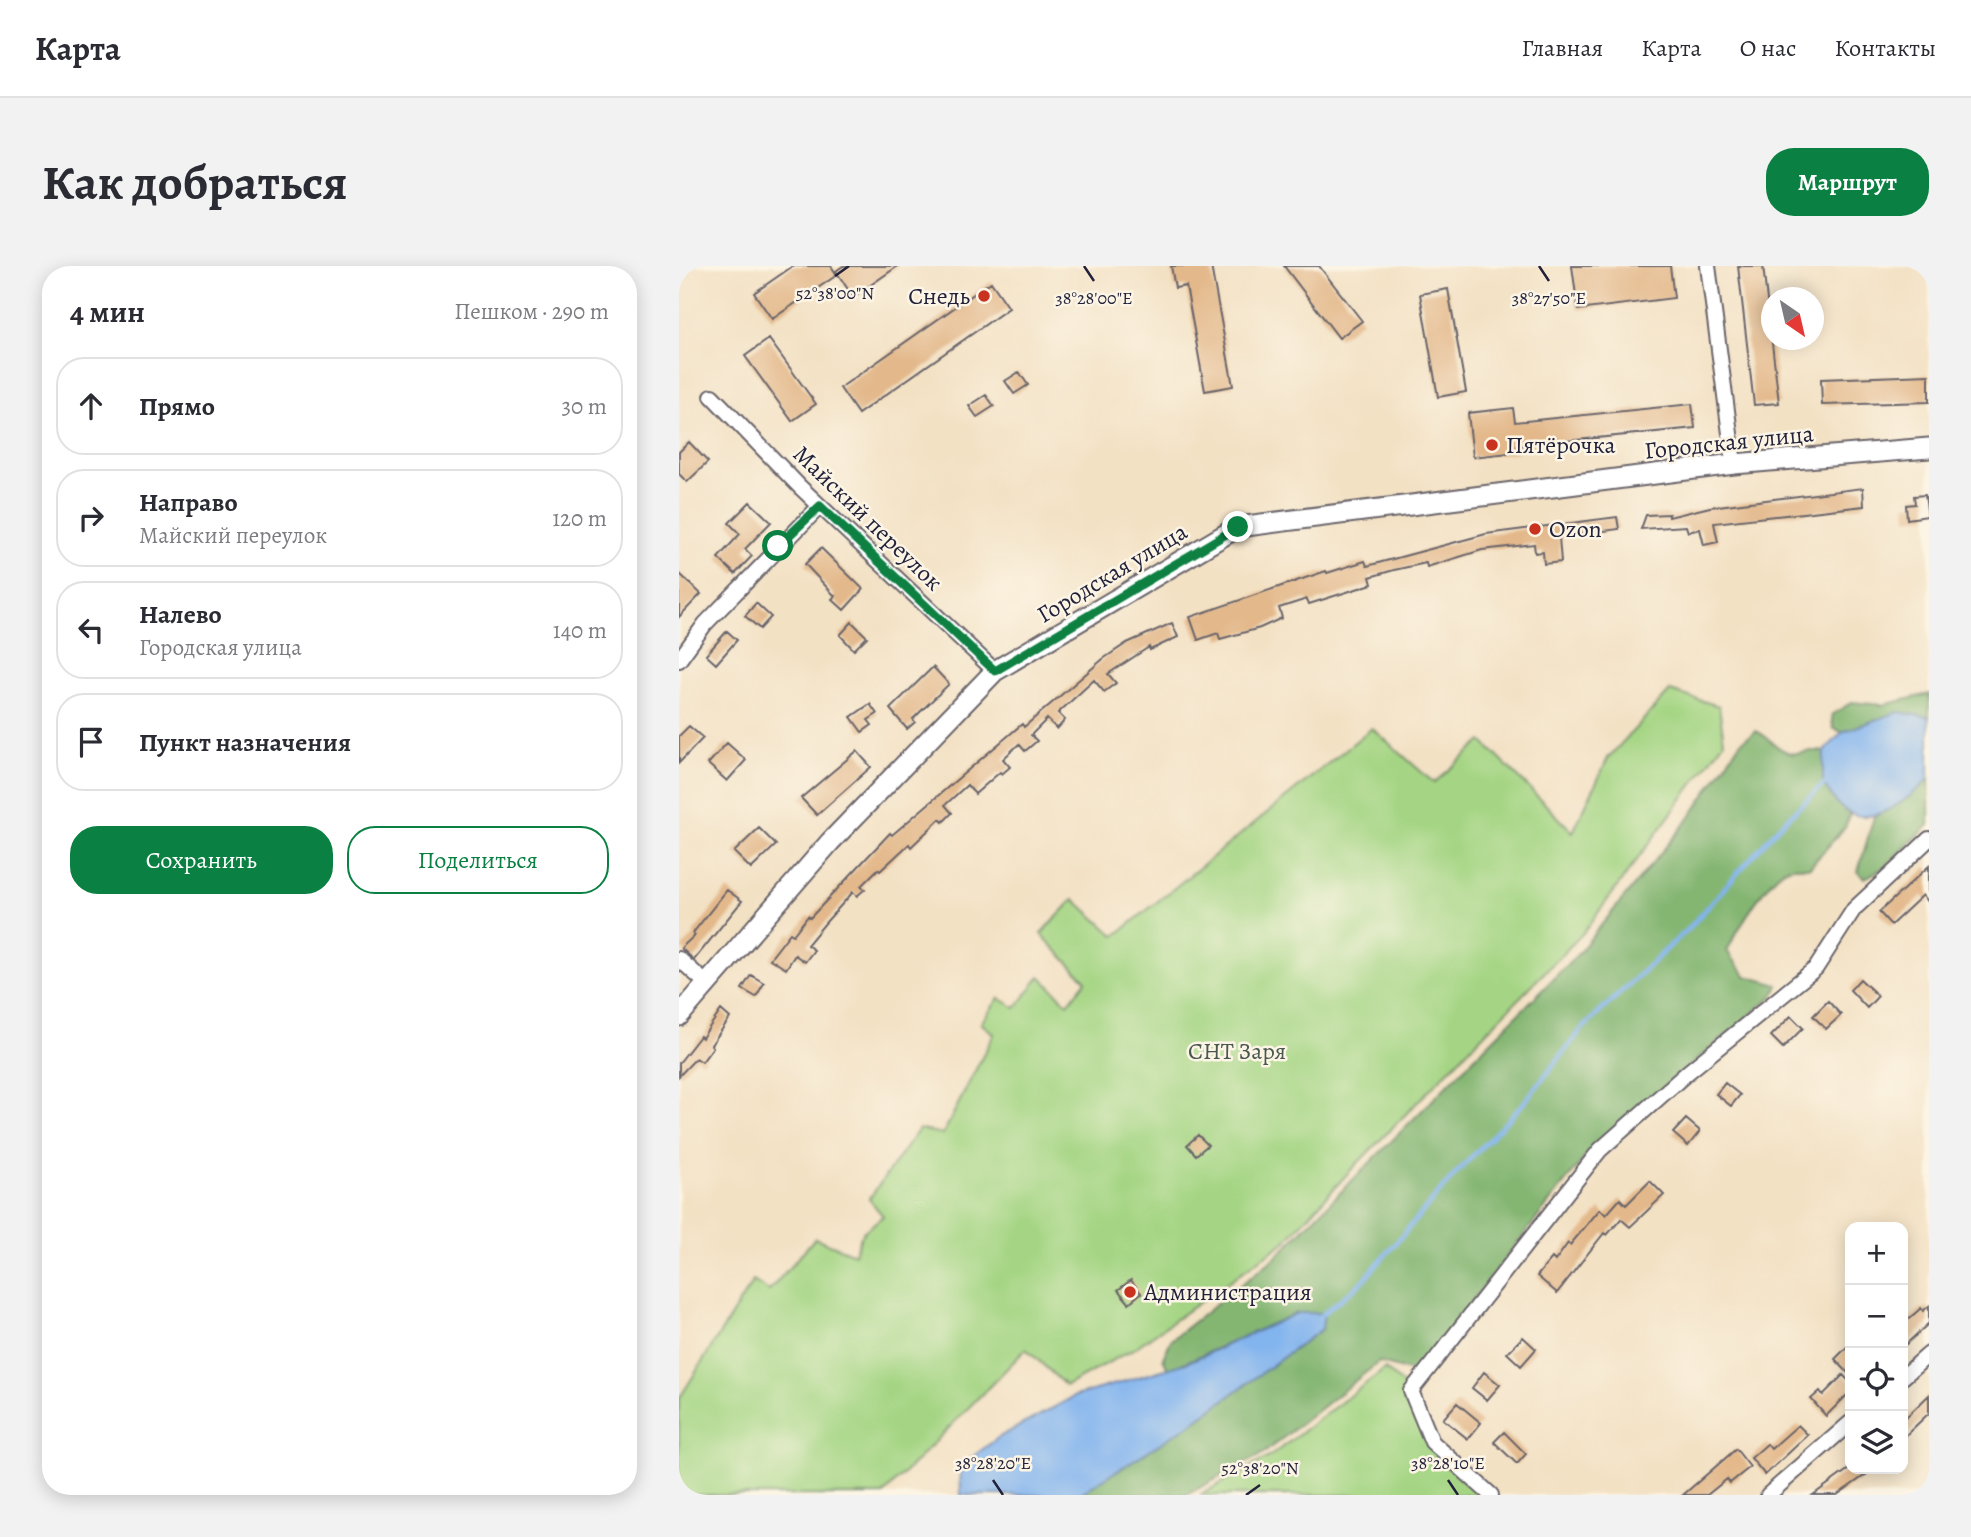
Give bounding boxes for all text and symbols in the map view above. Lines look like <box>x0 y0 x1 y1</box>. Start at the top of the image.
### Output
text: Карта <box>35 26 121 71</box>
text: Главная <box>1522 32 1603 64</box>
text: Карта <box>1641 32 1702 64</box>
text: О нас <box>1740 32 1796 64</box>
text: Контакты <box>1834 32 1936 64</box>
button: Маршрут <box>1766 148 1929 216</box>
text: Как добраться <box>42 149 348 216</box>
place label: Снедь <box>908 280 971 312</box>
text: 52°38'00"N <box>796 281 874 305</box>
text: 38°28'00"E <box>1055 286 1133 310</box>
text: 38°27'50"E <box>1512 286 1586 310</box>
north arrow <box>1761 287 1824 350</box>
marker: Снедь <box>976 288 992 304</box>
text: 4 мин <box>70 292 145 332</box>
text: Пешком · 290 m <box>454 296 609 327</box>
icon: ahead <box>72 387 110 425</box>
text: Прямо <box>139 389 215 424</box>
text: 30 m <box>561 391 607 422</box>
street label: Городская улица <box>1643 417 1815 467</box>
place label: Пятёрочка <box>1506 429 1616 461</box>
marker: Пятёрочка <box>1484 437 1500 453</box>
street label: Майский переулок <box>786 438 950 598</box>
text: Направо <box>139 485 238 520</box>
icon: right <box>72 499 110 537</box>
text: 120 m <box>552 503 607 534</box>
route end <box>1222 511 1253 542</box>
place label: Ozon <box>1549 513 1602 545</box>
street label: Городская улица <box>1031 516 1193 630</box>
text: Майский переулок <box>139 520 327 551</box>
marker: Ozon <box>1527 521 1543 537</box>
route start <box>762 530 793 561</box>
text: Налево <box>139 597 222 632</box>
icon: left <box>72 611 110 649</box>
text: 140 m <box>553 615 607 646</box>
text: Городская улица <box>139 632 302 663</box>
icon: arrive <box>72 723 110 761</box>
text: Пункт назначения <box>139 725 351 760</box>
button: Сохранить <box>70 826 333 894</box>
button: Поделиться <box>347 826 609 894</box>
park label: СНТ Заря <box>1188 1035 1286 1067</box>
map controls <box>1845 1222 1908 1474</box>
button: + <box>1845 1222 1908 1285</box>
place label: Администрация <box>1143 1276 1312 1308</box>
marker: Администрация <box>1122 1284 1138 1300</box>
button: − <box>1845 1285 1908 1348</box>
button: locate <box>1845 1348 1908 1411</box>
button: layers <box>1845 1411 1908 1474</box>
text: 38°28'20"E <box>955 1451 1031 1475</box>
text: 38°28'10"E <box>1411 1451 1485 1475</box>
text: 52°38'20"N <box>1221 1456 1299 1480</box>

